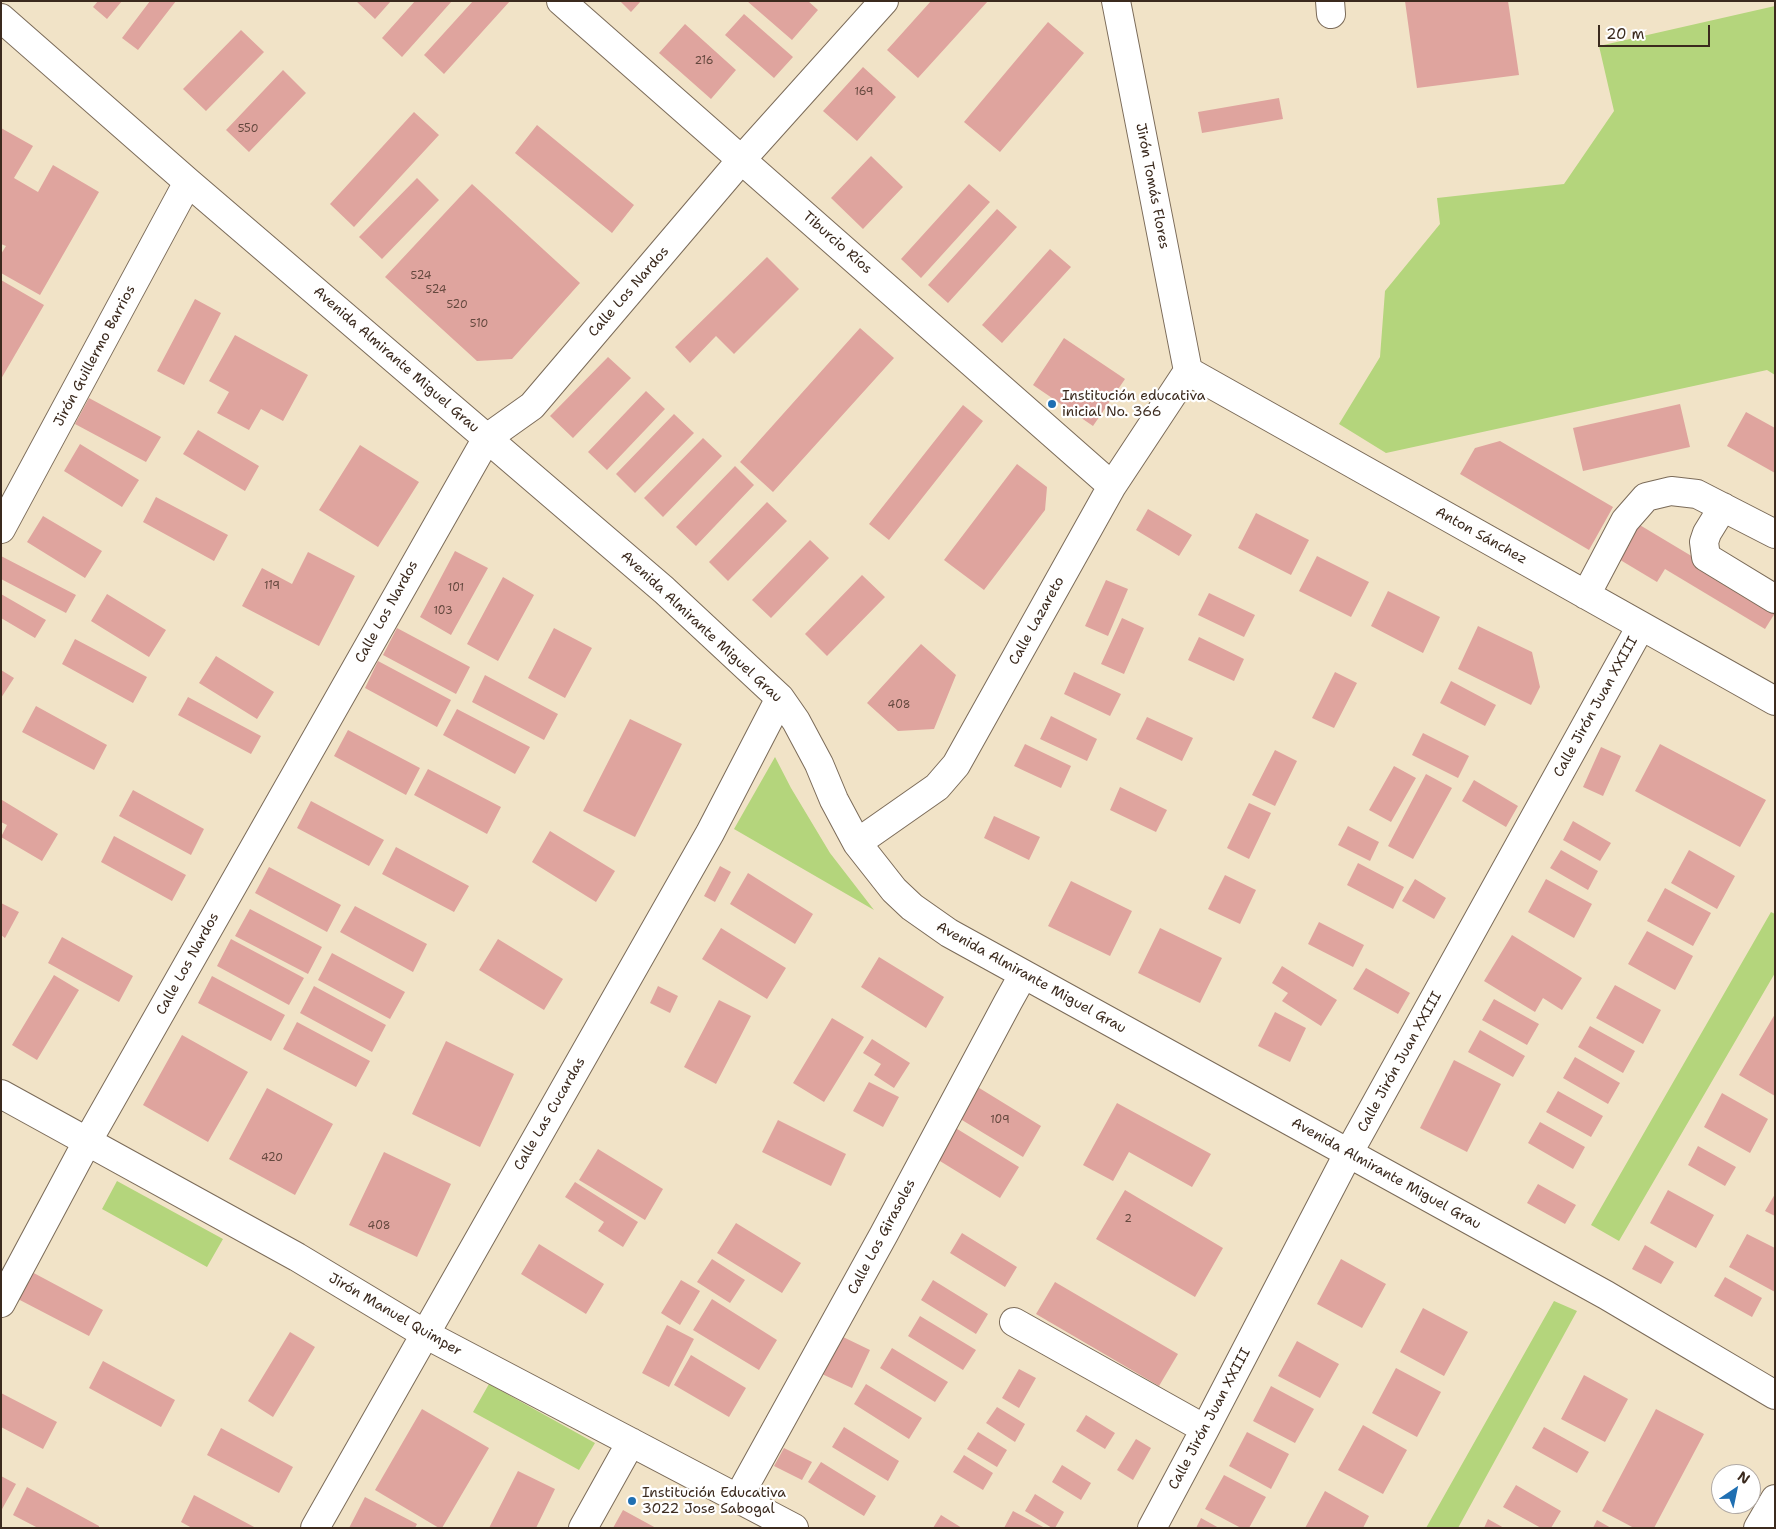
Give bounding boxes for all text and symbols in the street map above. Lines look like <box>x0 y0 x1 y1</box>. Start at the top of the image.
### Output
scale bar <box>1601 15 1714 47</box>
text: 20 m <box>1606 24 1645 44</box>
house number: 216 <box>694 54 714 68</box>
house number: 169 <box>855 85 873 99</box>
house number: 550 <box>238 122 258 136</box>
street label: Jirón Tomás Flores <box>1132 122 1172 250</box>
street label: Tiburcio Ríos <box>799 208 875 278</box>
street label: Calle Los Nardos <box>585 243 673 341</box>
house number: 524 <box>411 269 431 283</box>
street label: Jirón Guillermo Barrios <box>51 283 139 429</box>
street label: Avenida Almirante Miguel Grau <box>310 283 482 437</box>
house number: 524 <box>426 283 446 297</box>
house number: 520 <box>446 298 468 312</box>
house number: 510 <box>470 317 488 331</box>
place label: Institución educativa inicial No. 366 <box>1062 388 1206 421</box>
marker: Institución educativa inicial No. 366 <box>1046 398 1058 410</box>
street label: Anton Sánchez <box>1432 504 1530 568</box>
street label: Avenida Almirante Miguel Grau <box>617 548 785 706</box>
street label: Calle Los Nardos <box>352 558 422 666</box>
street label: Calle Lazareto <box>1006 574 1068 668</box>
house number: 119 <box>264 579 280 593</box>
house number: 101 <box>448 581 464 595</box>
house number: 103 <box>433 604 453 618</box>
street label: Calle Jirón Juan XXIII <box>1550 634 1642 780</box>
house number: 408 <box>888 698 910 712</box>
street label: Calle Los Nardos <box>153 910 223 1018</box>
street label: Avenida Almirante Miguel Grau <box>933 919 1129 1037</box>
street label: Calle Jirón Juan XXIII <box>1354 989 1446 1135</box>
street label: Calle Las Cucardas <box>511 1054 589 1174</box>
house number: 109 <box>990 1113 1010 1127</box>
street label: Avenida Almirante Miguel Grau <box>1288 1115 1484 1233</box>
house number: 420 <box>261 1151 283 1165</box>
street label: Calle Los Girasoles <box>845 1177 919 1297</box>
house number: 2 <box>1124 1212 1132 1226</box>
house number: 408 <box>368 1219 390 1233</box>
street label: Jirón Manuel Quimper <box>325 1270 465 1360</box>
street label: Calle Jirón Juan XXIII <box>1165 1345 1255 1493</box>
north arrow <box>1711 1464 1761 1514</box>
text: N <box>1734 1467 1753 1488</box>
place label: Institución Educativa 3022 Jose Sabogal <box>642 1485 786 1518</box>
marker: Institución Educativa 3022 Jose Sabogal <box>626 1495 638 1507</box>

